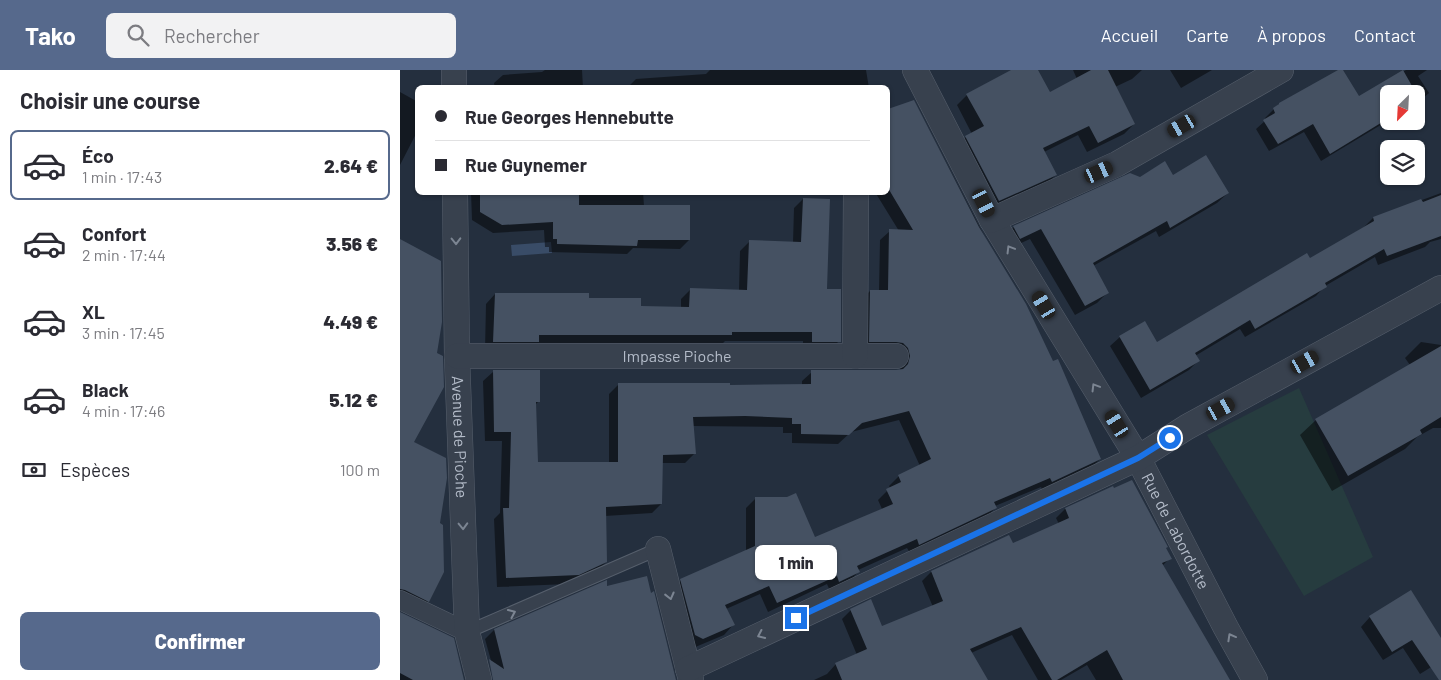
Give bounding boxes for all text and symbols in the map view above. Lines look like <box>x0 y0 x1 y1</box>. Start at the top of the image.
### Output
search box <box>106 13 456 58</box>
text: Tako <box>25 21 76 50</box>
icon: search <box>124 21 152 49</box>
text: Rechercher <box>164 24 260 47</box>
text: Accueil <box>1101 24 1158 46</box>
text: Carte <box>1186 24 1229 46</box>
text: À propos <box>1257 24 1326 46</box>
text: Contact <box>1354 24 1416 46</box>
north arrow <box>1380 85 1425 130</box>
map controls <box>1380 85 1425 185</box>
text: Choisir une course <box>20 87 200 113</box>
text: Rue Georges Hennebutte <box>465 105 674 128</box>
car <box>1165 112 1198 140</box>
button: layers <box>1380 140 1425 185</box>
icon: car <box>22 143 67 188</box>
text: Éco <box>82 144 114 167</box>
text: Rue Guynemer <box>465 153 587 176</box>
text: 2.64 € <box>324 154 378 177</box>
car <box>1082 159 1115 185</box>
text: 1 min · 17:43 <box>82 167 162 186</box>
car <box>970 186 997 220</box>
icon: car <box>22 221 67 266</box>
text: Confort <box>82 222 146 245</box>
text: 3.56 € <box>326 232 378 255</box>
one-way arrow <box>451 238 461 245</box>
text: 2 min · 17:44 <box>82 245 166 264</box>
one-way arrow <box>1007 245 1016 254</box>
car <box>1029 288 1058 322</box>
icon: car <box>22 299 67 344</box>
text: XL <box>82 300 105 323</box>
text: 4.49 € <box>323 310 378 333</box>
text: 3 min · 17:45 <box>82 323 165 342</box>
street label: Impasse Pioche <box>622 346 732 365</box>
car <box>1288 348 1321 376</box>
street label: Avenue de Pioche <box>449 375 472 498</box>
icon: car <box>22 377 67 422</box>
text: Black <box>82 378 129 401</box>
one-way arrow <box>1091 384 1101 393</box>
text: 5.12 € <box>329 388 378 411</box>
car <box>1204 395 1237 423</box>
text: 4 min · 17:46 <box>82 401 165 420</box>
car <box>1102 407 1131 441</box>
route start <box>1159 427 1181 449</box>
icon: cash <box>20 456 48 484</box>
text: Espèces <box>60 458 130 481</box>
text: 100 m <box>340 460 380 479</box>
street label: Rue de Labordotte <box>1138 469 1214 592</box>
one-way arrow <box>458 522 469 530</box>
callout: 1 min <box>755 546 837 580</box>
text: 1 min <box>778 553 814 572</box>
one-way arrow <box>664 592 675 601</box>
route end <box>785 607 807 629</box>
one-way arrow <box>507 608 516 619</box>
button: Confirmer <box>20 612 380 670</box>
one-way arrow <box>757 629 766 639</box>
one-way arrow <box>1228 634 1238 643</box>

